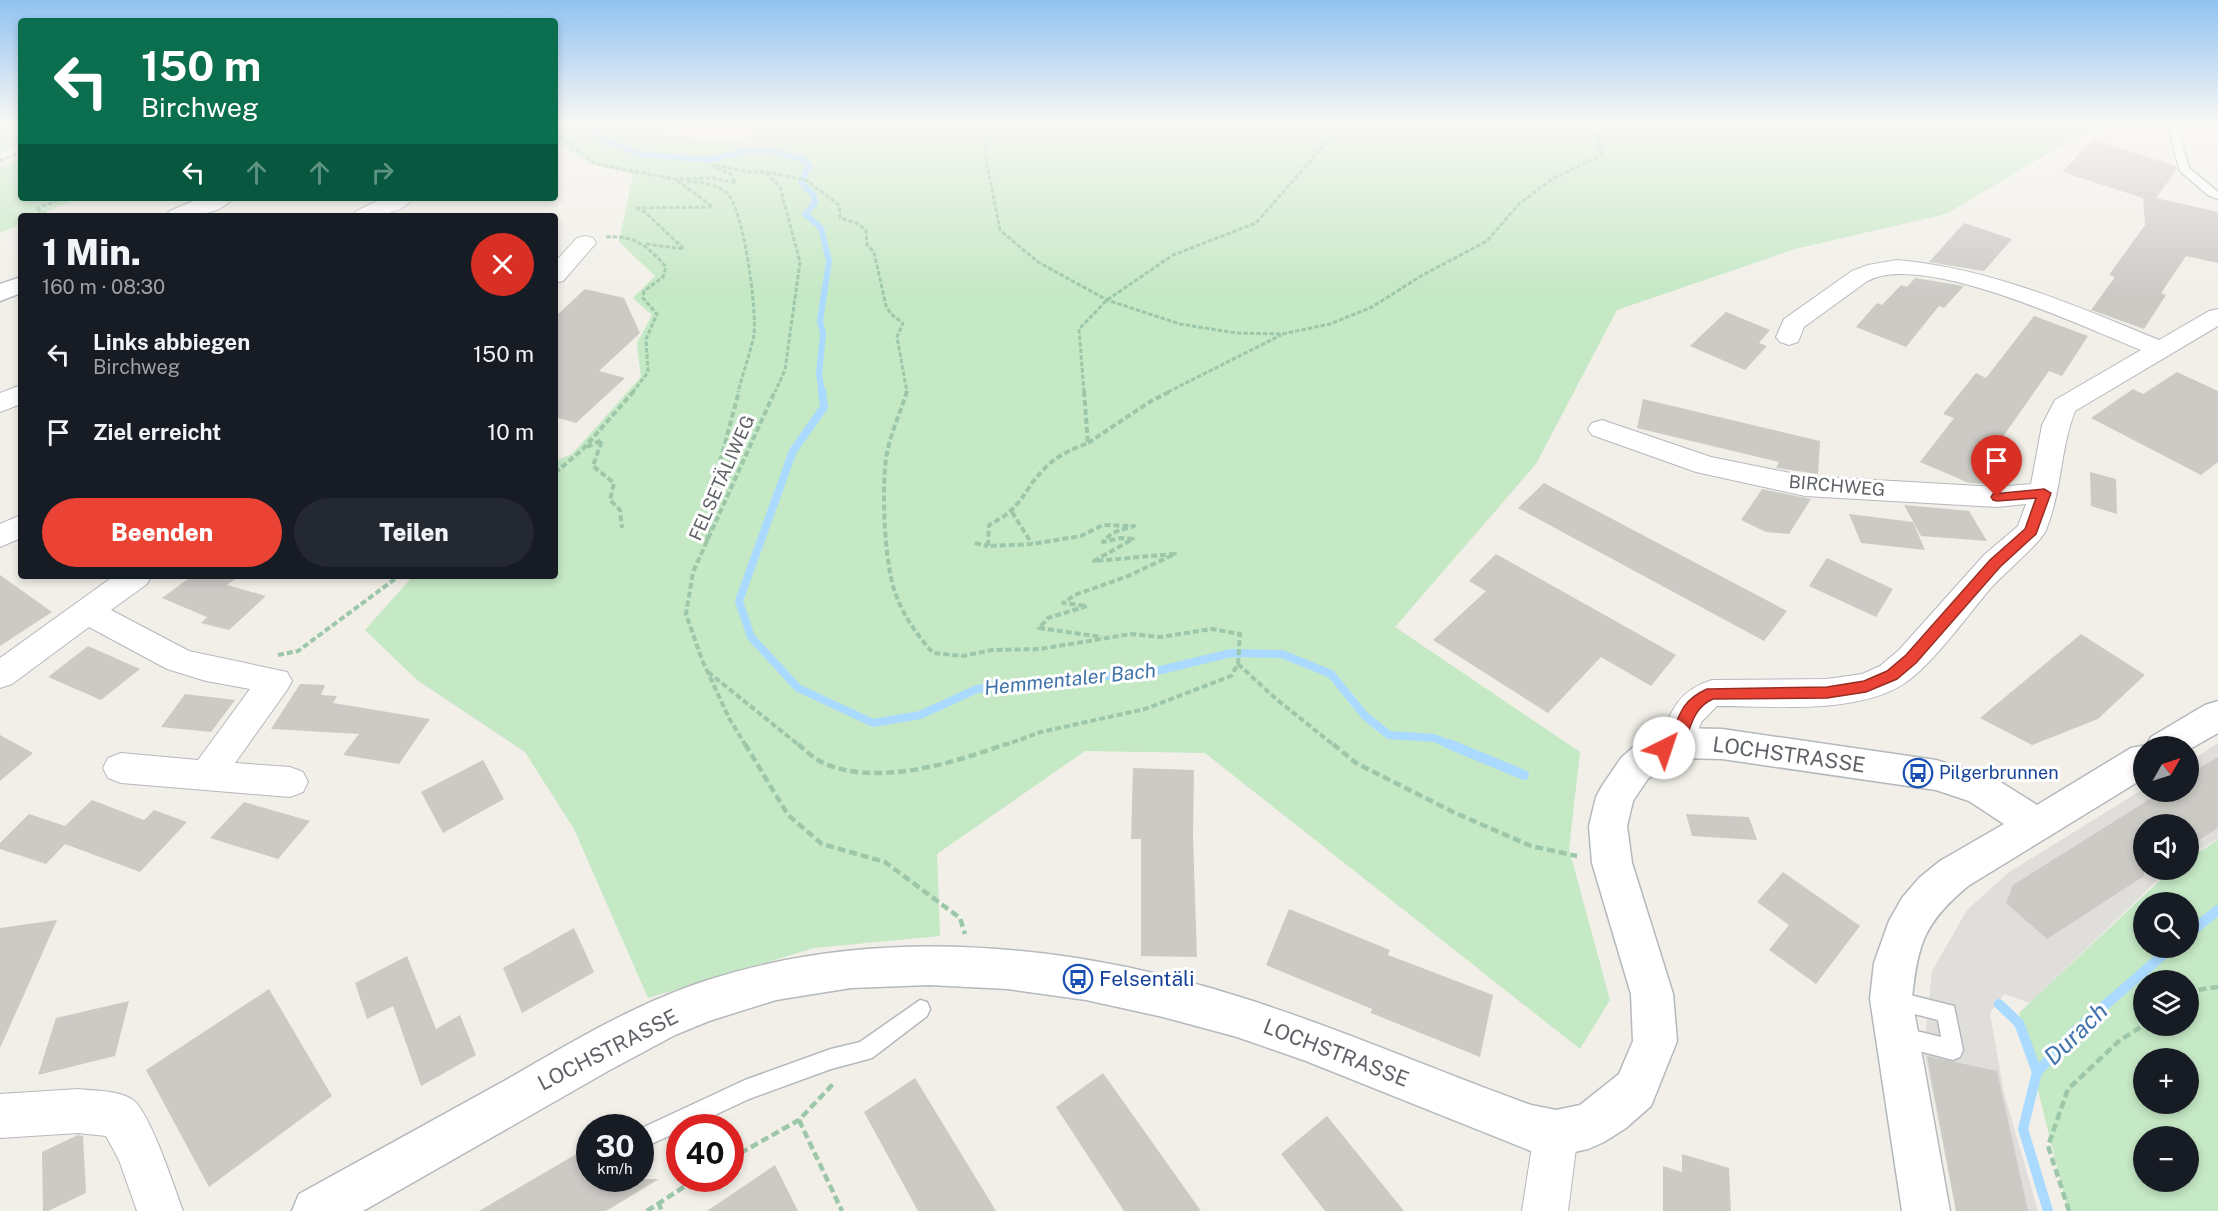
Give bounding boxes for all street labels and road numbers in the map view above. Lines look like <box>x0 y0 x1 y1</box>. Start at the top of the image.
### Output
street label: FELSETÄLIWEG <box>684 411 759 544</box>
street label: BIRCHWEG <box>1788 471 1886 500</box>
street label: LOCHSTRASSE <box>1711 731 1867 778</box>
street label: LOCHSTRASSE <box>534 1003 682 1096</box>
street label: LOCHSTRASSE <box>1260 1013 1413 1092</box>

